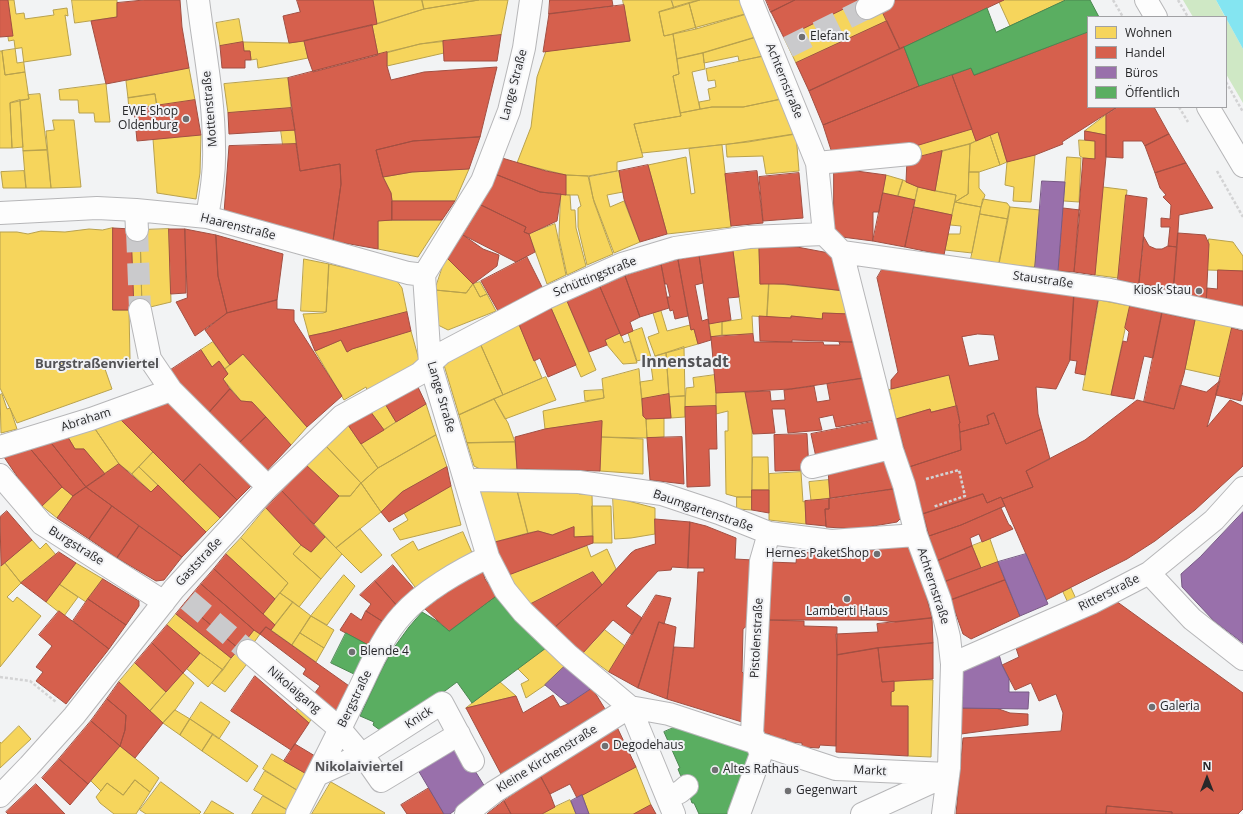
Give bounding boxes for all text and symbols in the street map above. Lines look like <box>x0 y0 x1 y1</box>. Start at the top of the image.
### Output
legend <box>1087 16 1227 108</box>
text: Wohnen <box>1125 24 1172 41</box>
place label: Elefant <box>810 30 849 44</box>
marker: Elefant <box>797 32 807 42</box>
street label: Achternstraße <box>762 41 806 121</box>
text: Handel <box>1125 44 1165 61</box>
street label: Lange Straße <box>498 48 530 122</box>
text: Büros <box>1125 64 1158 81</box>
street label: Mottenstraße <box>199 70 221 148</box>
text: Öffentlich <box>1125 84 1180 101</box>
place label: EWE Shop Oldenburg <box>118 105 178 133</box>
marker: EWE Shop Oldenburg <box>181 114 191 124</box>
street label: Haarenstraße <box>199 211 277 243</box>
street label: Schüttingstraße <box>551 254 639 300</box>
street label: Staustraße <box>1012 269 1074 291</box>
place label: Kiosk Stau <box>1133 284 1191 298</box>
marker: Kiosk Stau <box>1194 286 1204 296</box>
district label: Innenstadt <box>641 352 729 372</box>
district label: Burgstraßenviertel <box>35 356 159 372</box>
street label: Lange Straße <box>424 360 458 434</box>
street label: Abraham <box>59 405 113 435</box>
street label: Baumgartenstraße <box>651 487 755 535</box>
street label: Burgstraße <box>46 523 106 569</box>
street label: Gaststraße <box>173 535 225 589</box>
street label: Achternstraße <box>914 546 952 626</box>
place label: Hernes PaketShop <box>766 547 869 561</box>
marker: Hernes PaketShop <box>872 549 882 559</box>
street label: Ritterstraße <box>1076 572 1142 614</box>
marker: Lamberti Haus <box>842 594 852 604</box>
street label: Pistolenstraße <box>748 597 766 679</box>
place label: Lamberti Haus <box>806 605 888 619</box>
place label: Blende 4 <box>360 645 409 659</box>
marker: Blende 4 <box>347 647 357 657</box>
street label: Nikolaigang <box>264 663 324 717</box>
street label: Bergstraße <box>335 668 375 730</box>
place label: Galeria <box>1160 700 1200 714</box>
marker: Galeria <box>1147 702 1157 712</box>
street label: Knick <box>403 704 435 732</box>
street label: Kleine Kirchenstraße <box>494 722 600 796</box>
place label: Degodehaus <box>613 739 683 753</box>
marker: Degodehaus <box>600 741 610 751</box>
north arrow <box>1187 758 1227 798</box>
text: N <box>1203 758 1211 773</box>
district label: Nikolaiviertel <box>315 759 403 775</box>
place label: Altes Rathaus <box>723 763 799 777</box>
street label: Markt <box>853 763 887 779</box>
marker: Altes Rathaus <box>710 765 720 775</box>
place label: Gegenwart <box>796 784 857 798</box>
marker: Gegenwart <box>783 786 793 796</box>

